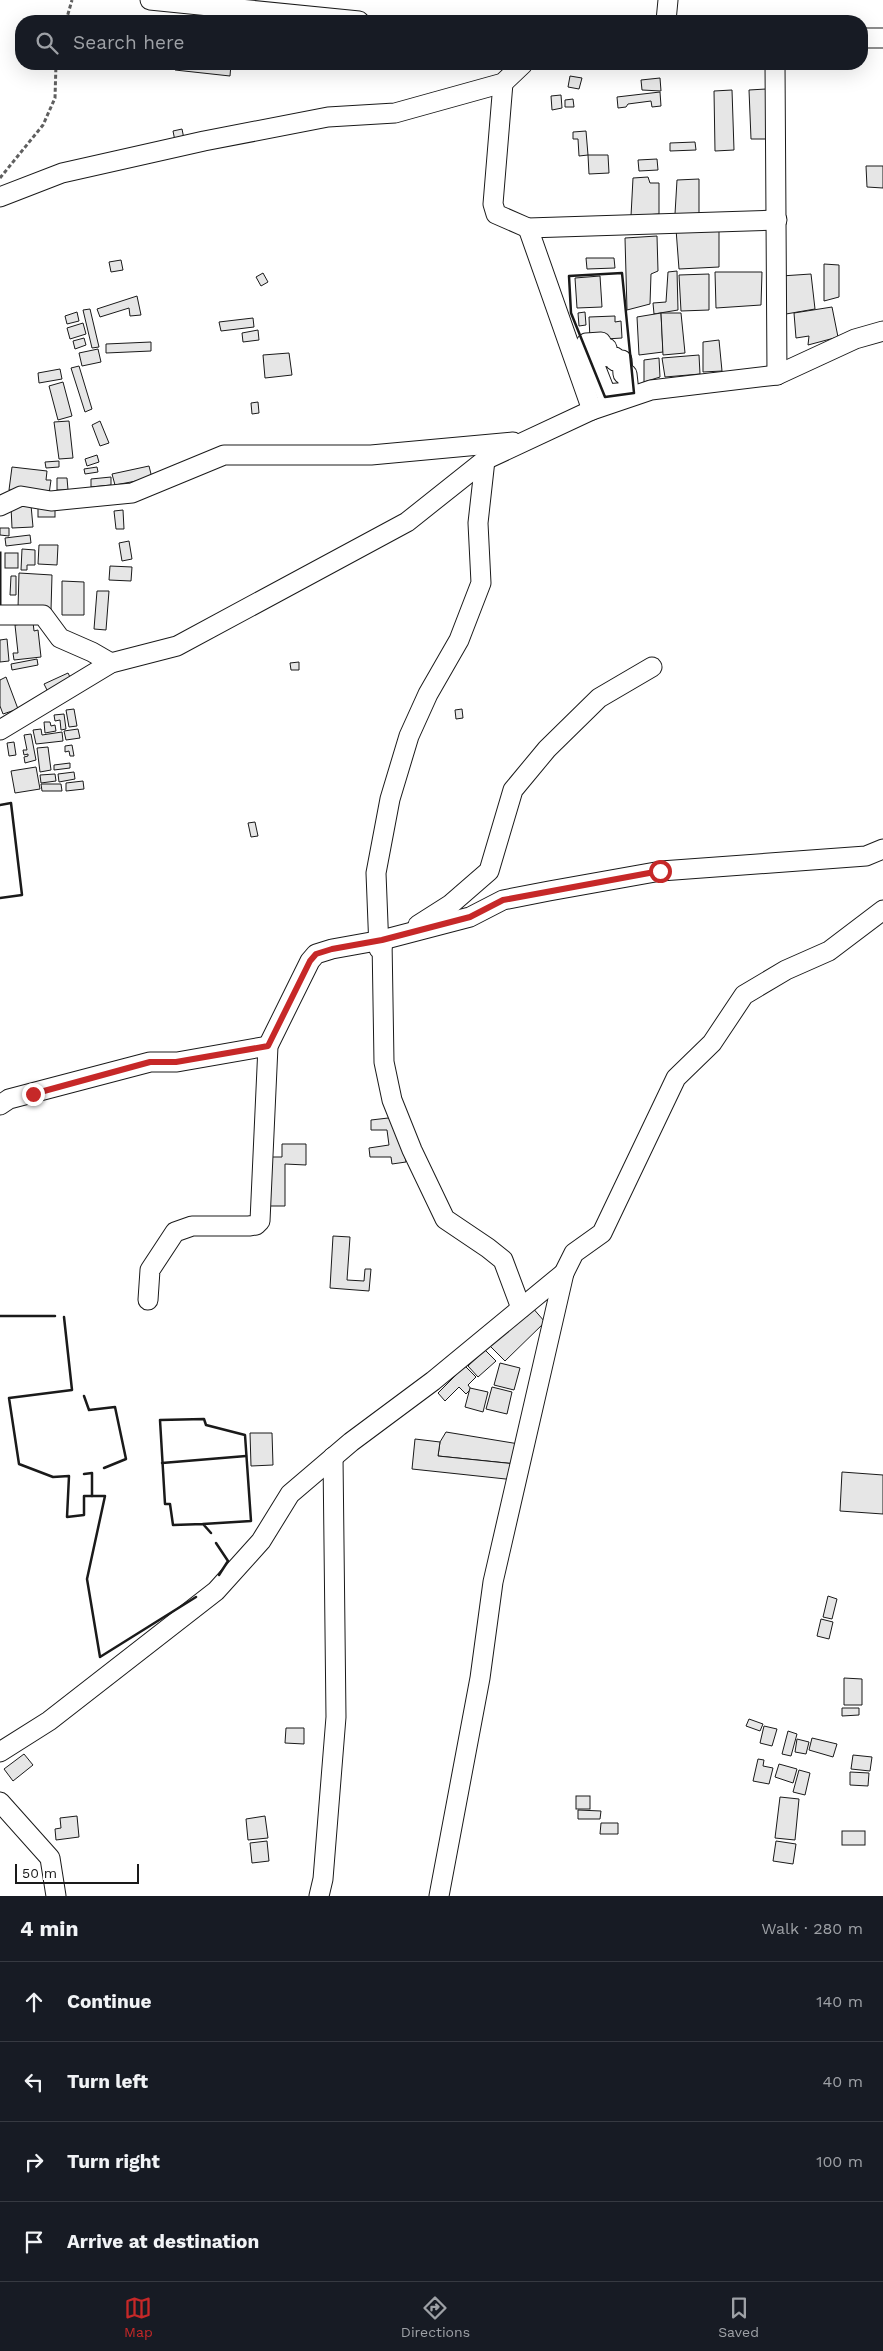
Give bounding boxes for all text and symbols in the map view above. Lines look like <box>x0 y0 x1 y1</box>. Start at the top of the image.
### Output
search box <box>15 15 868 70</box>
icon: search <box>33 29 61 57</box>
text: Search here <box>73 31 184 54</box>
route start <box>649 860 672 883</box>
route end <box>22 1083 45 1106</box>
scale bar <box>15 1861 139 1884</box>
text: 50 m <box>22 1865 57 1881</box>
text: 4 min <box>20 1916 78 1941</box>
text: Walk · 280 m <box>761 1919 863 1938</box>
icon: ahead <box>20 1988 48 2016</box>
text: Continue <box>67 1990 151 2013</box>
text: 140 m <box>816 1992 863 2011</box>
icon: left <box>20 2068 48 2096</box>
text: Turn left <box>67 2070 148 2093</box>
text: 40 m <box>823 2072 863 2091</box>
icon: right <box>20 2148 48 2176</box>
text: Turn right <box>67 2150 160 2173</box>
text: 100 m <box>816 2152 863 2171</box>
icon: arrive <box>20 2228 48 2256</box>
text: Arrive at destination <box>67 2230 259 2253</box>
tab: Map <box>124 2294 153 2340</box>
tab: Directions <box>401 2294 470 2340</box>
tab: Saved <box>718 2294 759 2340</box>

